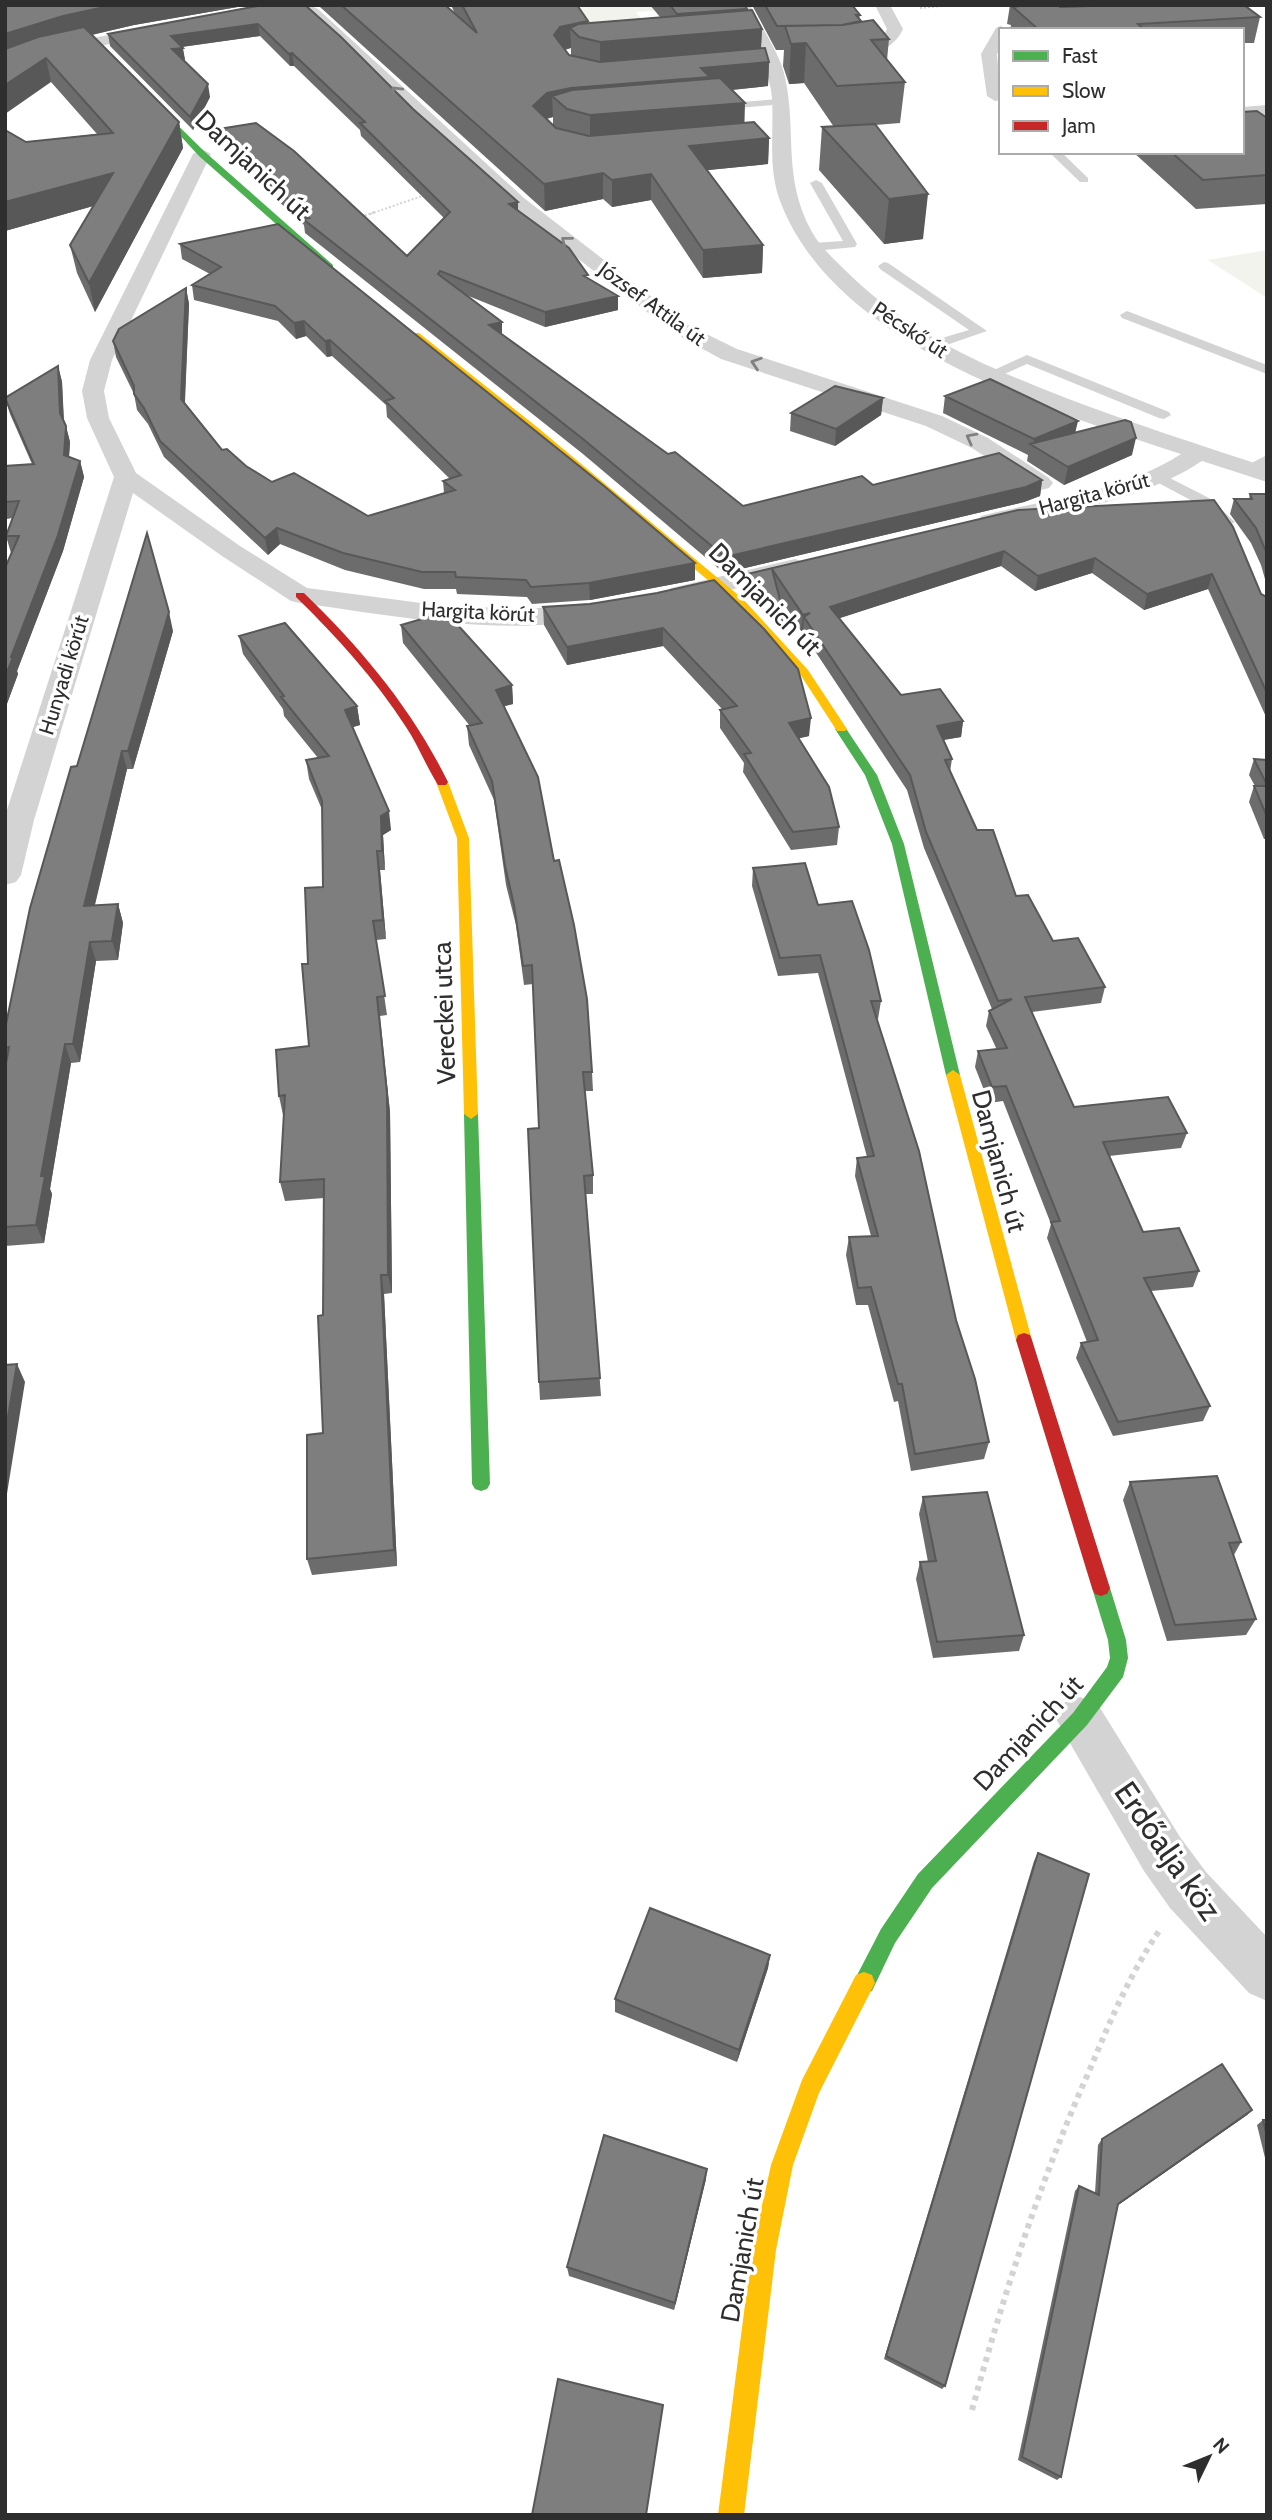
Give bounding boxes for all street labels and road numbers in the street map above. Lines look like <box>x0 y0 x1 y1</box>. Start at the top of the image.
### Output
street label: Damjanich út <box>189 103 318 227</box>
street label: József Attila út <box>593 256 711 351</box>
street label: Pécskő út <box>868 296 953 363</box>
street label: Hargita körút <box>1036 467 1152 520</box>
street label: Damjanich út <box>702 536 828 662</box>
street label: Hargita körút <box>421 596 535 627</box>
street label: Hunyadi körút <box>33 612 94 738</box>
street label: Vereckei utca <box>425 941 462 1085</box>
street label: Damjanich út <box>965 1086 1033 1236</box>
street label: Damjanich út <box>966 1668 1090 1797</box>
street label: Erdőalja köz <box>1106 1774 1230 1928</box>
street label: Damjanich út <box>714 2175 770 2325</box>

